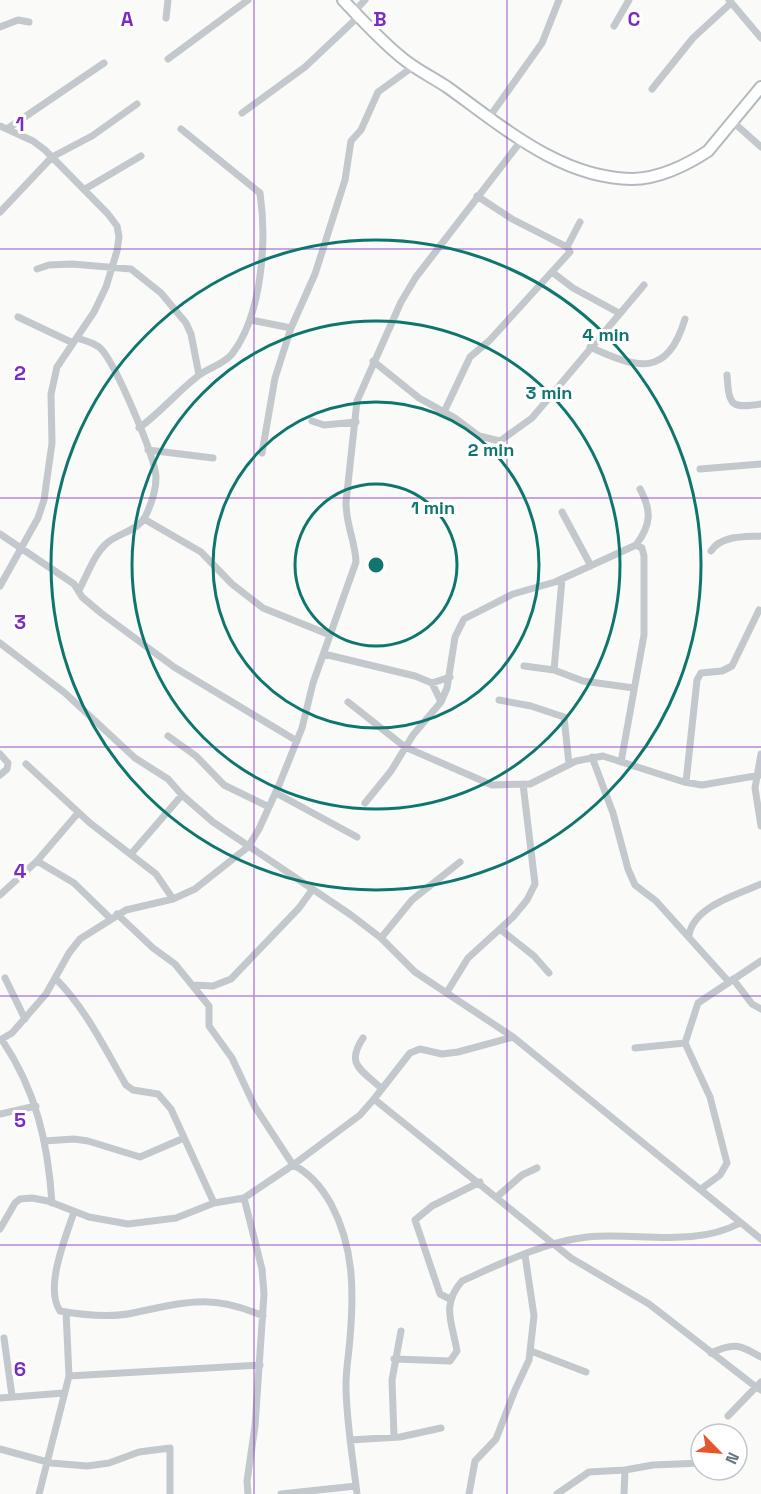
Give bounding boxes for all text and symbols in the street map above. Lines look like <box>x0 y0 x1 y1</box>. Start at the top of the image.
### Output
text: A <box>121 6 134 32</box>
text: B <box>373 6 387 32</box>
text: C <box>628 6 641 32</box>
text: 1 <box>15 111 25 137</box>
text: 4 min <box>582 323 630 346</box>
text: 2 <box>14 360 26 386</box>
text: 3 min <box>526 381 572 404</box>
text: 2 min <box>468 438 514 461</box>
text: 1 min <box>411 496 455 519</box>
centre of rings <box>366 555 386 575</box>
text: 3 <box>14 609 26 635</box>
text: 4 <box>14 858 27 884</box>
text: 5 <box>14 1107 26 1133</box>
text: 6 <box>14 1356 26 1382</box>
north arrow <box>689 1422 749 1482</box>
text: N <box>720 1449 744 1467</box>

